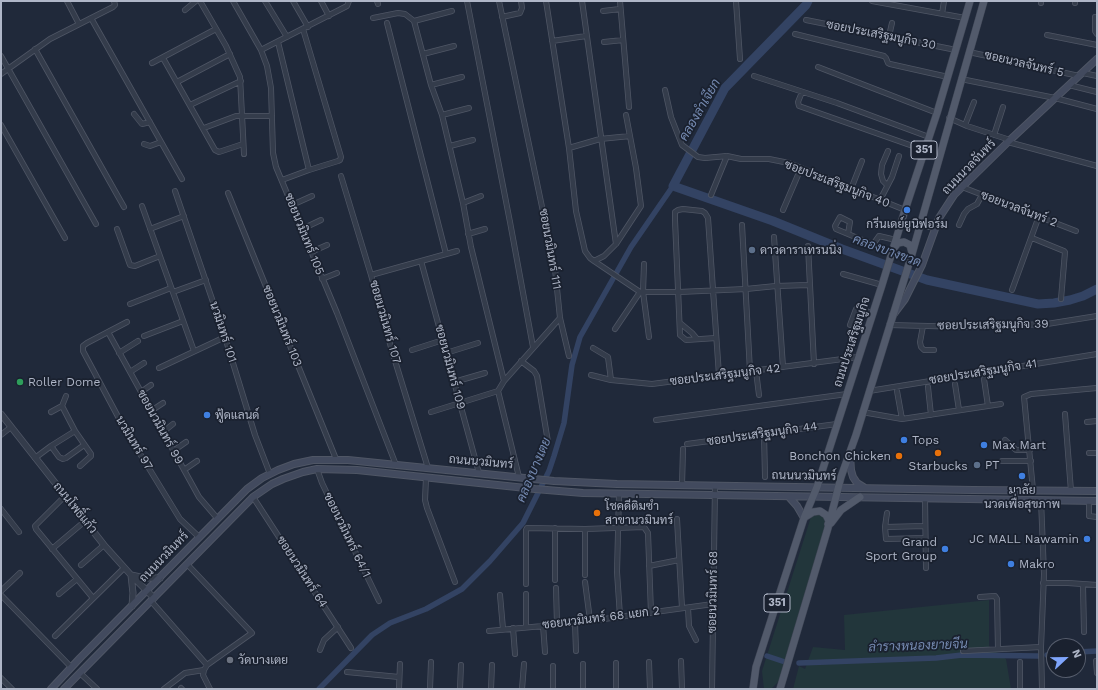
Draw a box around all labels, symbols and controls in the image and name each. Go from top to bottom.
street label: ซอยประเสริฐมนูกิจ 30 [825,17,937,53]
street label: ซอยนวลจันทร์ 5 [983,48,1065,80]
water label: คลองลำเจียก [676,76,724,144]
street label: ถนนนวลจันทร์ [939,136,999,198]
road number: 351 [911,141,937,159]
street label: ซอยประเสริฐมนูกิจ 40 [782,157,892,211]
street label: ซอยนวลจันทร์ 2 [979,188,1059,230]
street label: ซอยนวมินทร์ 105 [281,191,327,277]
marker: กรีนเดย์ยูนิฟอร์ม [902,205,912,215]
street label: ซอยนวมินทร์ 111 [536,207,564,291]
place label: กรีนเดย์ยูนิฟอร์ม [866,217,948,231]
water label: คลองบางขวด [851,231,923,271]
place label: ดาวดาราเทรนนิ่ง [760,243,842,257]
marker: ดาวดาราเทรนนิ่ง [747,245,757,255]
street label: ซอยนวมินทร์ 107 [366,278,404,366]
street label: ซอยนวมินทร์ 103 [259,283,305,369]
street label: ถนนประเสริฐมนูกิจ [831,295,873,389]
street label: นวมินทร์ 101 [206,300,240,364]
street label: ซอยประเสริฐมนูกิจ 39 [937,317,1049,333]
street label: ซอยนวมินทร์ 109 [432,323,468,411]
street label: ซอยประเสริฐมนูกิจ 41 [928,356,1038,388]
street label: ซอยประเสริฐมนูกิจ 42 [669,361,781,389]
place label: Roller Dome [28,375,100,389]
marker: Roller Dome [15,377,25,387]
street label: ซอยนวมินทร์ 99 [134,387,186,467]
place label: ฟู้ดแลนด์ [215,408,259,422]
marker: ฟู้ดแลนด์ [202,410,212,420]
street label: นวมินทร์ 97 [112,413,156,473]
street label: ซอยประเสริฐมนูกิจ 44 [706,419,818,449]
place label: Tops [912,433,939,447]
water label: คลองบางเตย [513,435,555,505]
marker: Tops [899,435,909,445]
place label: Max Mart [992,438,1046,452]
marker: Max Mart [979,440,989,450]
marker: Starbucks [933,448,943,458]
place label: Bonchon Chicken [789,449,891,463]
marker: Bonchon Chicken [894,451,904,461]
street label: ถนนนวมินทร์ [448,452,514,472]
place label: PT [985,458,1000,472]
place label: Starbucks [908,459,968,473]
marker: PT [972,460,982,470]
street label: ถนนนวมินทร์ [772,468,836,484]
marker: มาลัย นวดเพื่อสุขภาพ [1017,471,1027,481]
street label: ถนนโพธิ์แก้ว [50,479,100,537]
place label: มาลัย นวดเพื่อสุขภาพ [984,483,1060,511]
street label: ซอยนวมินทร์ 64/1 [320,490,374,580]
place label: โชคดีติ่มซำ สาขานวมินทร์ [605,499,673,527]
marker: โชคดีติ่มซำ สาขานวมินทร์ [592,508,602,518]
street label: ถนนนวมินทร์ [136,529,192,585]
place label: JC MALL Nawamin [969,532,1079,546]
street label: ซอยนวมินทร์ 64 [273,533,331,611]
marker: JC MALL Nawamin [1082,534,1092,544]
place label: Grand Sport Group [865,535,937,563]
marker: Grand Sport Group [940,544,950,554]
street label: ซอยนวมินทร์ 68 [705,551,721,633]
place label: Makro [1019,557,1055,571]
marker: Makro [1006,559,1016,569]
road number: 351 [764,594,790,612]
street label: ซอยนวมินทร์ 68 แยก 2 [541,604,661,632]
water label: ลำรางหนองยายจีน [868,636,968,656]
north arrow [1046,638,1086,678]
text: N [1069,647,1084,660]
place label: วัดบางเตย [238,653,288,667]
marker: วัดบางเตย [225,655,235,665]

